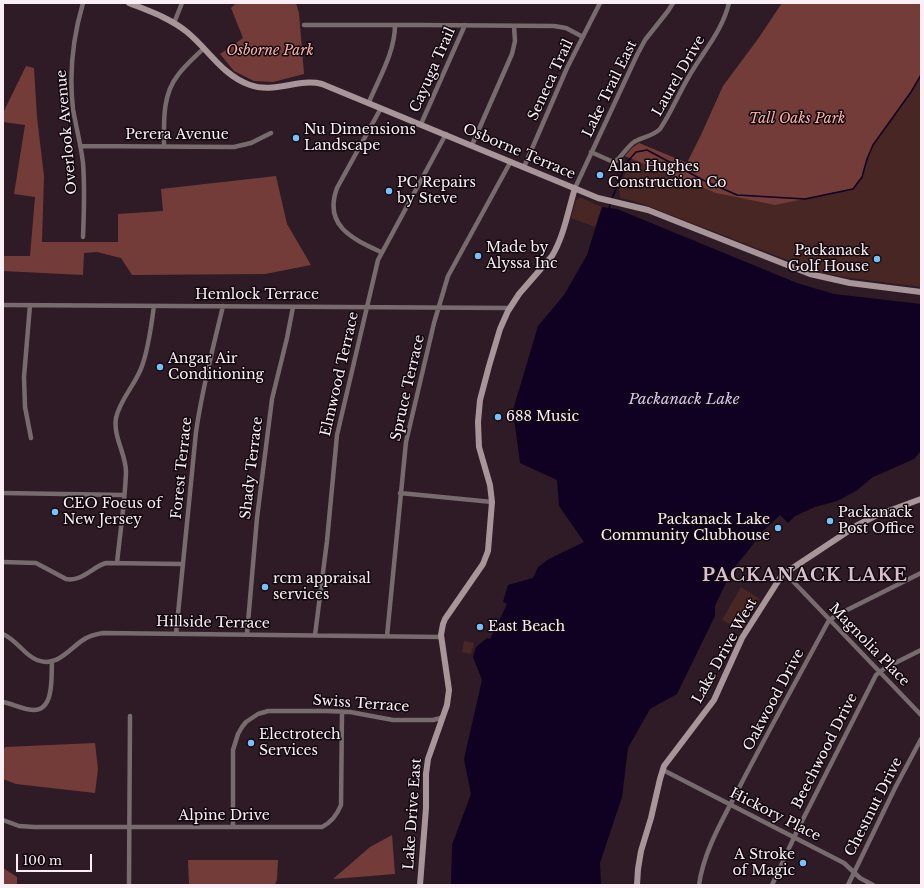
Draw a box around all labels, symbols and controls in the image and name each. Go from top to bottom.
street label: Cayuga Trail [407,25,459,115]
street label: Laurel Drive [649,33,709,119]
street label: Seneca Trail [525,37,577,123]
street label: Lake Trail East [579,38,641,140]
park label: Osborne Park [226,43,314,59]
street label: Overlook Avenue [53,69,81,195]
park label: Tall Oaks Park [749,111,845,127]
street label: Osborne Terrace [460,121,578,183]
place label: Nu Dimensions Landscape [304,122,416,154]
street label: Perera Avenue [125,127,229,143]
marker: Nu Dimensions Landscape [291,133,301,143]
place label: Alan Hughes Construction Co [608,159,727,192]
marker: Alan Hughes Construction Co [595,170,605,180]
place label: PC Repairs by Steve [397,175,476,208]
marker: PC Repairs by Steve [384,186,394,196]
place label: Made by Alyssa Inc [486,240,557,272]
place label: Packanack Golf House [788,243,869,276]
marker: Made by Alyssa Inc [473,251,483,261]
marker: Packanack Golf House [872,254,882,264]
street label: Hemlock Terrace [195,287,319,303]
street label: Elmwood Terrace [317,310,363,438]
street label: Spruce Terrace [388,333,428,443]
place label: Angar Air Conditioning [168,351,264,384]
marker: Angar Air Conditioning [155,362,165,372]
water label: Packanack Lake [628,391,740,409]
place label: 688 Music [506,409,579,425]
marker: 688 Music [493,412,503,422]
street label: Forest Terrace [168,416,196,520]
street label: Shady Terrace [237,416,267,520]
place label: CEO Focus of New Jersey [63,496,162,528]
place label: Packanack Post Office [838,505,914,538]
marker: CEO Focus of New Jersey [50,507,60,517]
place label: Packanack Lake Community Clubhouse [601,512,770,544]
marker: Packanack Post Office [825,516,835,526]
marker: Packanack Lake Community Clubhouse [773,523,783,533]
district label: PACKANACK LAKE [702,565,908,587]
place label: rcm appraisal services [273,571,371,604]
marker: rcm appraisal services [260,582,270,592]
street label: Lake Drive West [689,596,761,706]
street label: Magnolia Place [825,600,913,690]
street label: Hillside Terrace [156,614,270,632]
place label: East Beach [488,619,565,635]
marker: East Beach [475,622,485,632]
street label: Oakwood Drive [740,646,808,754]
street label: Beechwood Drive [789,691,861,811]
street label: Swiss Terrace [312,692,410,716]
place label: Electrotech Services [259,727,341,760]
marker: Electrotech Services [246,738,256,748]
street label: Chestnut Drive [842,755,906,859]
street label: Lake Drive East [401,758,425,870]
street label: Hickory Place [727,785,823,845]
street label: Alpine Drive [178,808,270,824]
scale bar [18,846,94,872]
place label: A Stroke of Magic [732,847,795,880]
text: 100 m [23,853,62,868]
marker: A Stroke of Magic [798,858,808,868]

